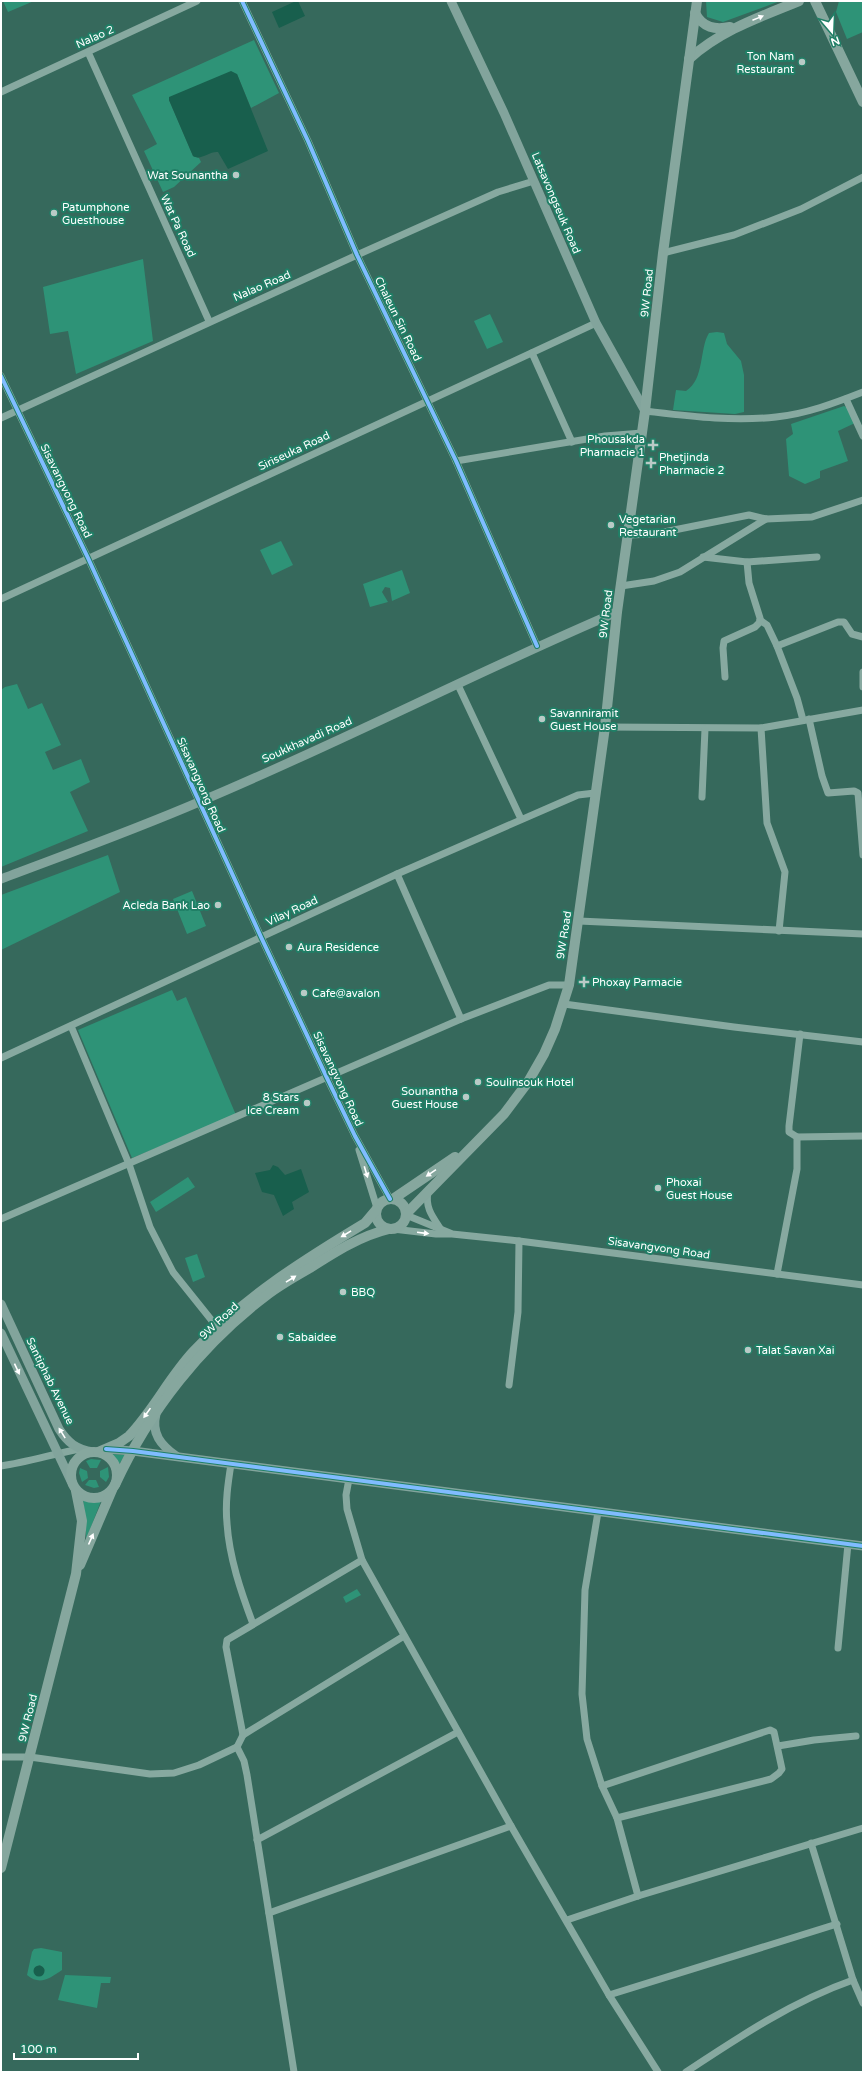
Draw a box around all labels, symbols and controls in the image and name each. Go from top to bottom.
north arrow [812,12,852,52]
one-way arrow [752,14,764,20]
street label: Nalao 2 [74,23,116,51]
text: N [829,33,841,49]
place label: Ton Nam Restaurant [737,50,794,76]
marker: Ton Nam Restaurant [797,57,807,67]
street label: Latsavongseuk Road [529,150,583,256]
place label: Wat Sounantha [148,169,228,182]
marker: Wat Sounantha [231,170,241,180]
street label: Wat Pa Road [158,193,198,259]
place label: Patumphone Guesthouse [62,201,129,227]
marker: Patumphone Guesthouse [49,208,59,218]
street label: Nalao Road [231,268,293,304]
street label: 9W Road [638,268,656,318]
street label: Chaleun Sin Road [372,275,424,363]
street label: Siriseuka Road [256,429,332,473]
place label: Phousakda Pharmacie 1 [580,433,645,459]
marker: Phousakda Pharmacie 1 [648,440,658,450]
street label: Sisavangvong Road [38,442,94,540]
place label: Phetjinda Pharmacie 2 [659,451,724,477]
marker: Phetjinda Pharmacie 2 [646,458,656,468]
place label: Vegetarian Restaurant [619,513,677,539]
marker: Vegetarian Restaurant [606,520,616,530]
street label: 9W Road [597,589,615,639]
place label: Savanniramit Guest House [550,707,618,733]
street label: Soukkhavadi Road [260,714,354,766]
marker: Savanniramit Guest House [537,714,547,724]
street label: Sisavangvong Road [174,735,228,835]
street label: Vilay Road [264,893,320,929]
place label: Acleda Bank Lao [123,899,210,912]
marker: Acleda Bank Lao [213,900,223,910]
street label: 9W Road [554,910,574,960]
place label: Aura Residence [297,941,379,954]
marker: Aura Residence [284,942,294,952]
place label: Phoxay Parmacie [592,976,682,989]
marker: Phoxay Parmacie [579,977,589,987]
place label: Cafe@avalon [312,987,380,1000]
marker: Cafe@avalon [299,988,309,998]
street label: Sisavangvong Road [310,1030,366,1128]
place label: Soulinsouk Hotel [486,1076,574,1089]
marker: Soulinsouk Hotel [473,1077,483,1087]
place label: Sounantha Guest House [391,1085,458,1111]
place label: 8 Stars Ice Cream [247,1091,299,1117]
marker: Sounantha Guest House [461,1092,471,1102]
marker: 8 Stars Ice Cream [302,1098,312,1108]
one-way arrow [363,1167,369,1179]
one-way arrow [426,1169,436,1177]
place label: Phoxai Guest House [666,1176,733,1202]
marker: Phoxai Guest House [653,1183,663,1193]
one-way arrow [417,1229,429,1236]
one-way arrow [340,1231,352,1238]
street label: Sisavangvong Road [607,1234,711,1262]
one-way arrow [285,1276,297,1283]
place label: BBQ [351,1286,375,1299]
marker: BBQ [338,1287,348,1297]
street label: 9W Road [197,1300,241,1342]
place label: Sabaidee [288,1331,336,1344]
marker: Sabaidee [275,1332,285,1342]
street label: Santiphab Avenue [23,1335,77,1427]
place label: Talat Savan Xai [756,1344,834,1357]
marker: Talat Savan Xai [743,1345,753,1355]
one-way arrow [14,1363,20,1374]
one-way arrow [143,1408,151,1418]
one-way arrow [58,1427,65,1439]
one-way arrow [88,1533,94,1544]
street label: 9W Road [16,1693,40,1743]
scale bar [14,2035,138,2061]
text: 100 m [20,2042,57,2056]

